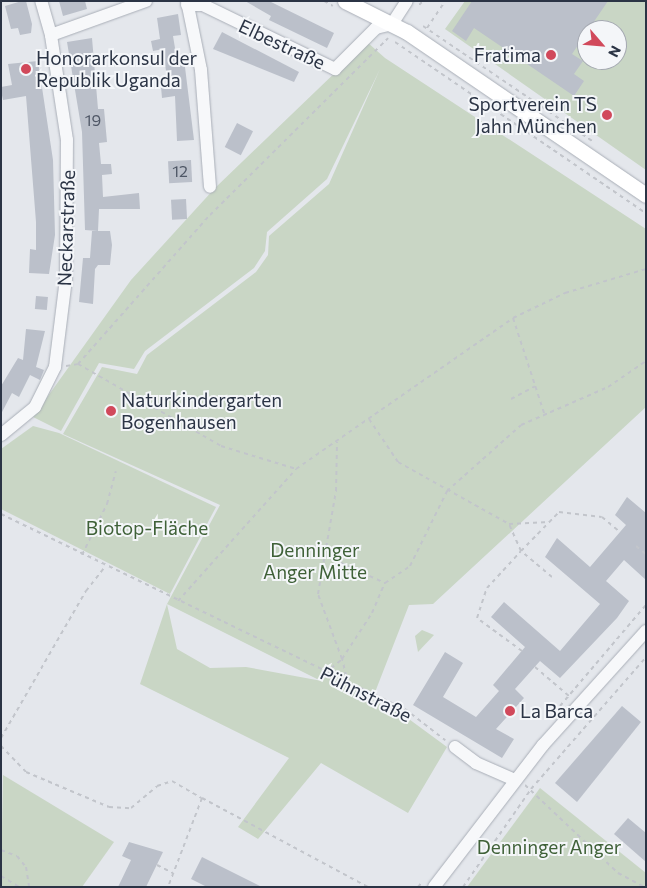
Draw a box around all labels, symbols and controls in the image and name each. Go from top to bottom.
street label: Elbestraße [235,14,329,74]
north arrow [577,20,627,70]
text: N [605,43,625,60]
place label: Fratima [474,44,541,66]
place label: Honorarkonsul der Republik Uganda [36,47,197,91]
marker: Fratima [545,49,557,61]
marker: Honorarkonsul der Republik Uganda [20,63,32,75]
place label: Sportverein TS Jahn München [468,93,597,137]
marker: Sportverein TS Jahn München [601,109,613,121]
house number: 19 [85,110,101,130]
house number: 12 [172,161,188,181]
street label: Neckarstraße [53,169,79,287]
place label: Naturkindergarten Bogenhausen [121,389,282,433]
marker: Naturkindergarten Bogenhausen [105,405,117,417]
park label: Biotop-Fläche [86,517,208,539]
park label: Denninger Anger Mitte [263,539,367,583]
street label: Pühnstraße [316,661,416,727]
place label: La Barca [520,700,593,722]
marker: La Barca [504,705,516,717]
park label: Denninger Anger [477,836,621,858]

